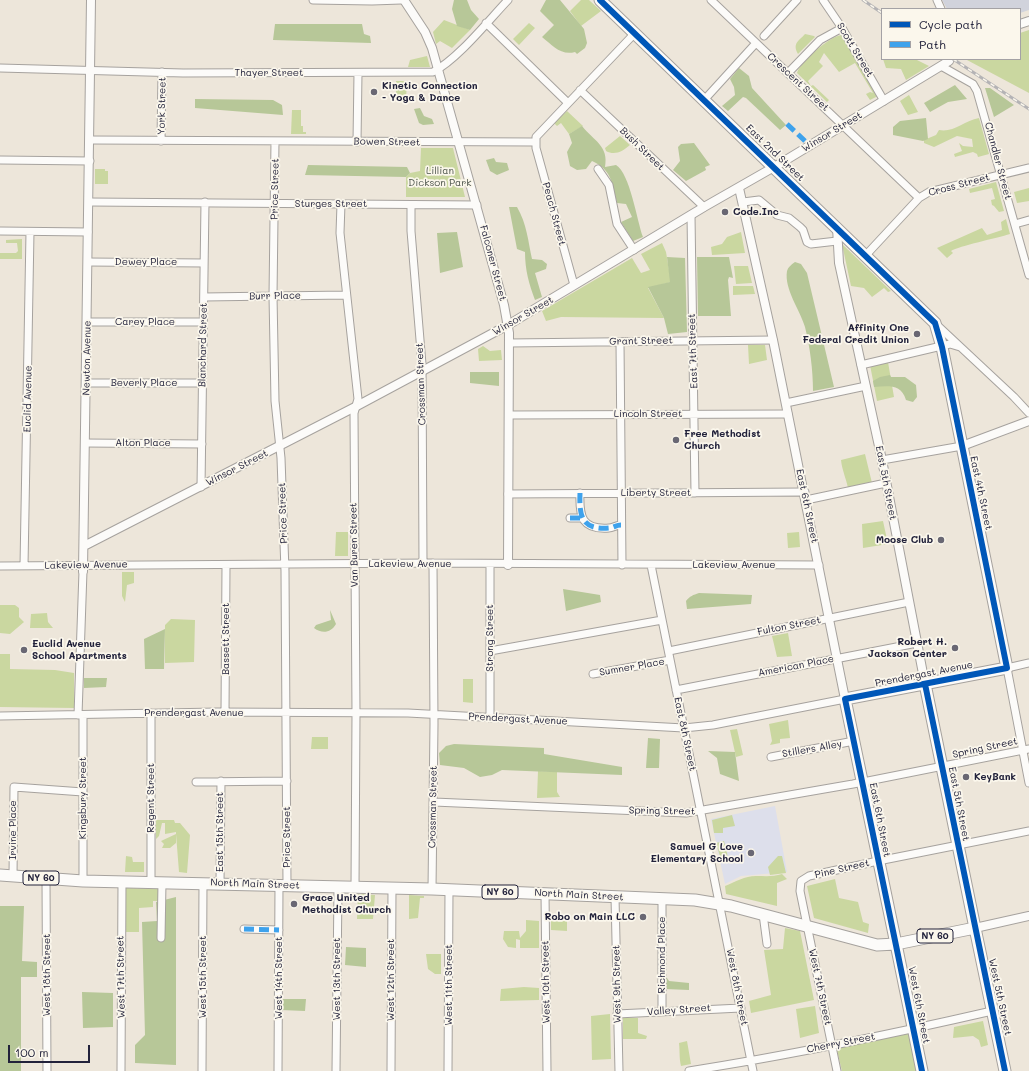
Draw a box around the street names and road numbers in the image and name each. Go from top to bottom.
street label: Scott Street [834,21,876,79]
street label: Crescent Street [765,50,831,114]
street label: Thayer Street [235,67,303,79]
street label: York Street [155,77,169,135]
street label: Winsor Street [800,109,864,155]
street label: Chandler Street [982,121,1014,201]
street label: East 2nd Street [743,122,807,184]
street label: Bush Street [617,125,667,173]
street label: Bowen Street [354,135,420,149]
street label: Price Street [268,158,282,220]
street label: Cross Street [927,171,991,199]
street label: Peach Street [540,181,568,247]
street label: Sturges Street [295,198,367,210]
street label: Falconer Street [477,224,509,302]
street label: Dewey Place [115,256,177,268]
street label: Burr Place [249,290,301,302]
street label: Winsor Street [490,294,556,338]
street label: Blanchard Street [196,303,210,387]
street label: East 7th Street [686,313,700,389]
street label: Carey Place [115,316,175,328]
street label: Newton Avenue [80,320,94,396]
street label: Grant Street [609,334,673,348]
street label: Crossman Street [414,343,428,425]
street label: Euclid Avenue [21,366,35,432]
street label: Beverly Place [111,377,177,389]
street label: Lincoln Street [614,408,682,420]
street label: Alton Place [115,437,171,449]
street label: East 5th Street [873,445,899,521]
street label: Winsor Street [204,447,270,489]
street label: East 4th Street [967,455,995,531]
street label: East 6th Street [793,468,821,544]
street label: Price Street [276,482,290,544]
street label: Liberty Street [621,487,691,499]
street label: Van Buren Street [347,502,361,588]
street label: Lakeview Avenue [44,558,128,572]
street label: Lakeview Avenue [368,558,452,570]
street label: Lakeview Avenue [692,559,776,571]
street label: Bassett Street [220,603,232,675]
street label: Strong Street [484,604,496,672]
street label: Fulton Street [756,614,822,638]
street label: American Place [757,653,835,679]
street label: Sumner Place [598,655,666,679]
street label: Prendergast Avenue [874,659,974,689]
street label: East 8th Street [671,696,699,772]
street label: Prendergast Avenue [144,707,244,719]
street label: Prendergast Avenue [468,710,568,728]
street label: Spring Street [951,735,1019,761]
street label: Stillers Alley [781,738,843,760]
street label: Kingsbury Street [77,757,89,839]
street label: Regent Street [145,763,157,833]
street label: Crossman Street [426,766,440,848]
street label: East 5th Street [946,766,972,842]
street label: East 6th Street [867,782,893,858]
street label: East 15th Street [214,792,226,872]
street label: Irvine Place [7,800,19,860]
street label: Spring Street [629,804,695,818]
street label: Price Street [281,806,293,868]
street label: Pine Street [813,857,871,881]
road number: NY 60 [23,871,59,885]
street label: North Main Street [210,876,300,892]
road number: NY 60 [482,885,518,899]
street label: North Main Street [534,887,624,903]
street label: Richmond Place [656,917,668,993]
road number: NY 60 [917,929,953,943]
street label: West 18th Street [41,933,53,1017]
street label: West 17th Street [114,936,128,1018]
street label: West 15th Street [197,936,209,1018]
street label: West 14th Street [273,937,285,1019]
street label: West 13th Street [331,938,343,1020]
street label: West 12th Street [385,939,397,1021]
street label: West 10th Street [539,940,553,1024]
street label: West 11th Street [443,944,455,1026]
street label: West 9th Street [610,945,624,1023]
street label: West 8th Street [724,947,750,1027]
street label: West 7th Street [806,948,834,1026]
street label: West 5th Street [986,957,1014,1037]
street label: West 6th Street [906,965,932,1045]
street label: Valley Street [647,1002,711,1018]
street label: Cherry Street [806,1031,876,1055]

